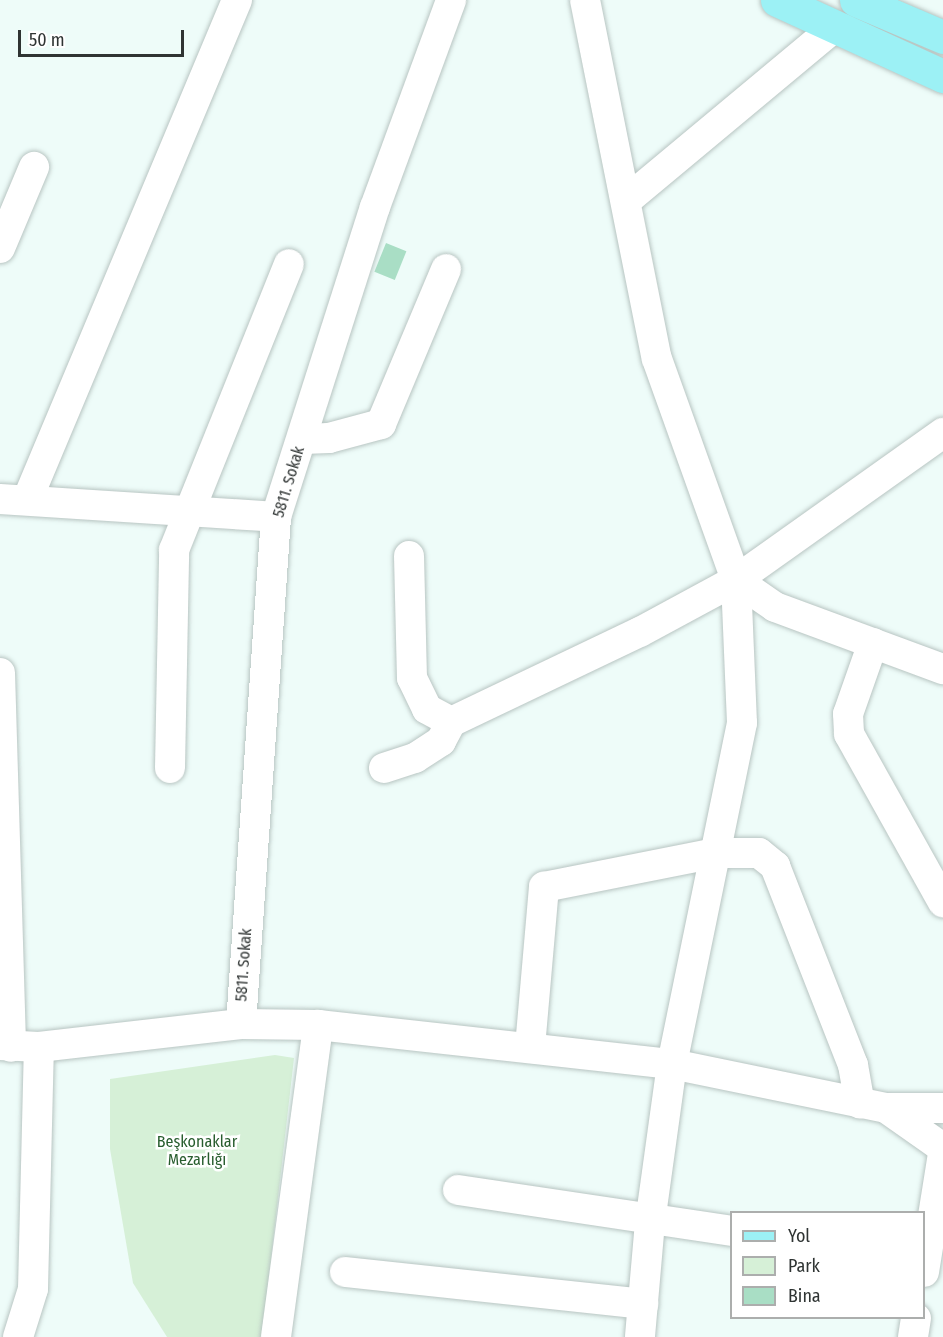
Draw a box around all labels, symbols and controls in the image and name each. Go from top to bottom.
scale bar [21,18,188,56]
text: 50 m [29,29,65,51]
street label: 5811. Sokak [269,444,309,520]
street label: 5811. Sokak [232,928,256,1002]
park label: Beşkonaklar Mezarlığı [157,1132,237,1170]
legend [730,1211,925,1319]
text: Yol [788,1225,810,1247]
text: Park [788,1255,820,1277]
text: Bina [788,1285,821,1307]

